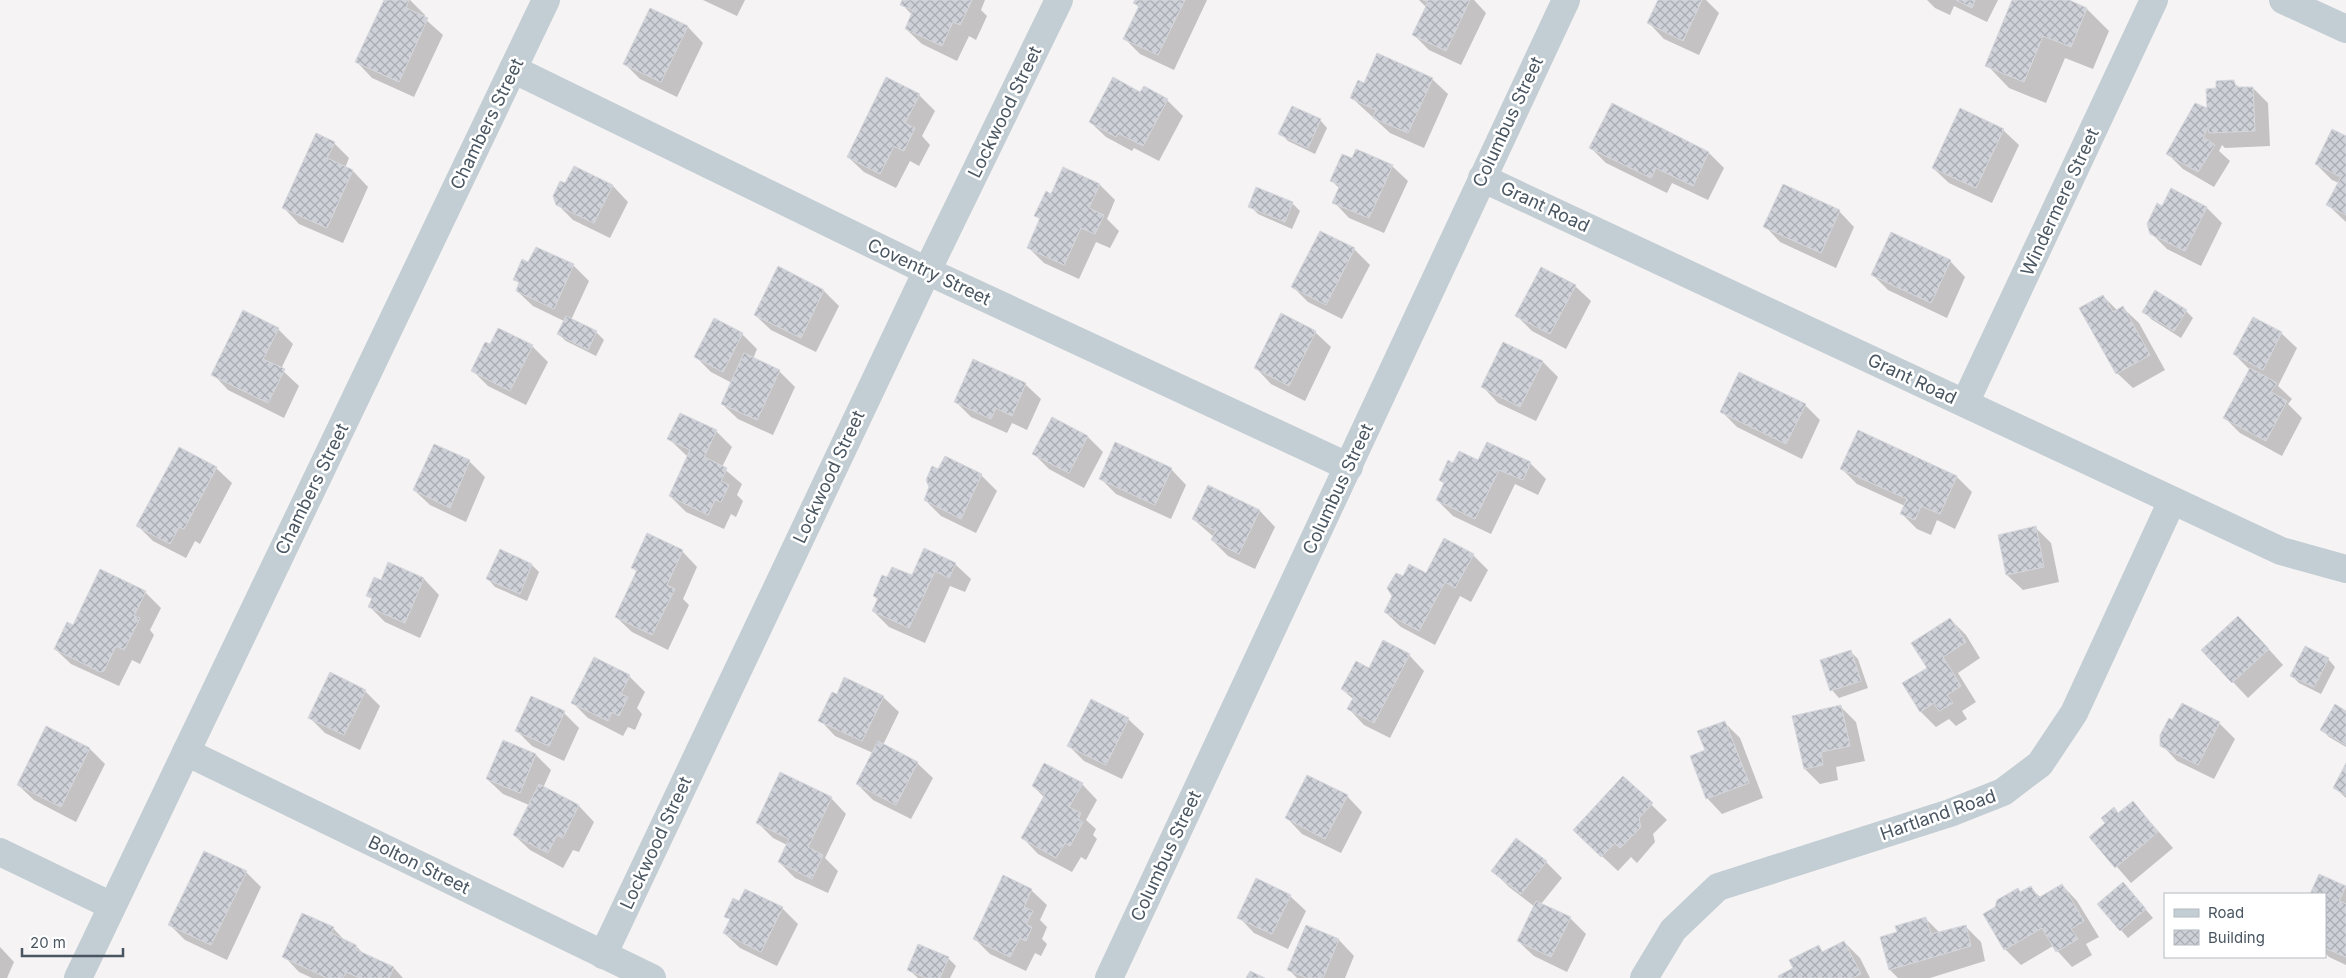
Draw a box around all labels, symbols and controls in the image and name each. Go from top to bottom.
street label: Lockwood Street [964,42,1046,181]
street label: Columbus Street [1468,53,1547,190]
street label: Chambers Street [446,55,527,193]
street label: Windermere Street [2016,125,2103,279]
street label: Grant Road [1498,177,1593,236]
street label: Coventry Street [864,234,994,309]
street label: Grant Road [1865,349,1960,408]
street label: Lockwood Street [789,407,869,546]
street label: Chambers Street [271,420,352,558]
street label: Columbus Street [1298,420,1377,557]
street label: Lockwood Street [616,773,696,912]
street label: Hartland Road [1877,785,1998,844]
street label: Columbus Street [1126,787,1205,924]
street label: Bolton Street [365,831,473,898]
legend [2164,893,2326,958]
text: Road [2208,903,2244,922]
scale bar [22,926,124,958]
text: Building [2208,928,2265,947]
text: 20 m [30,933,66,952]

